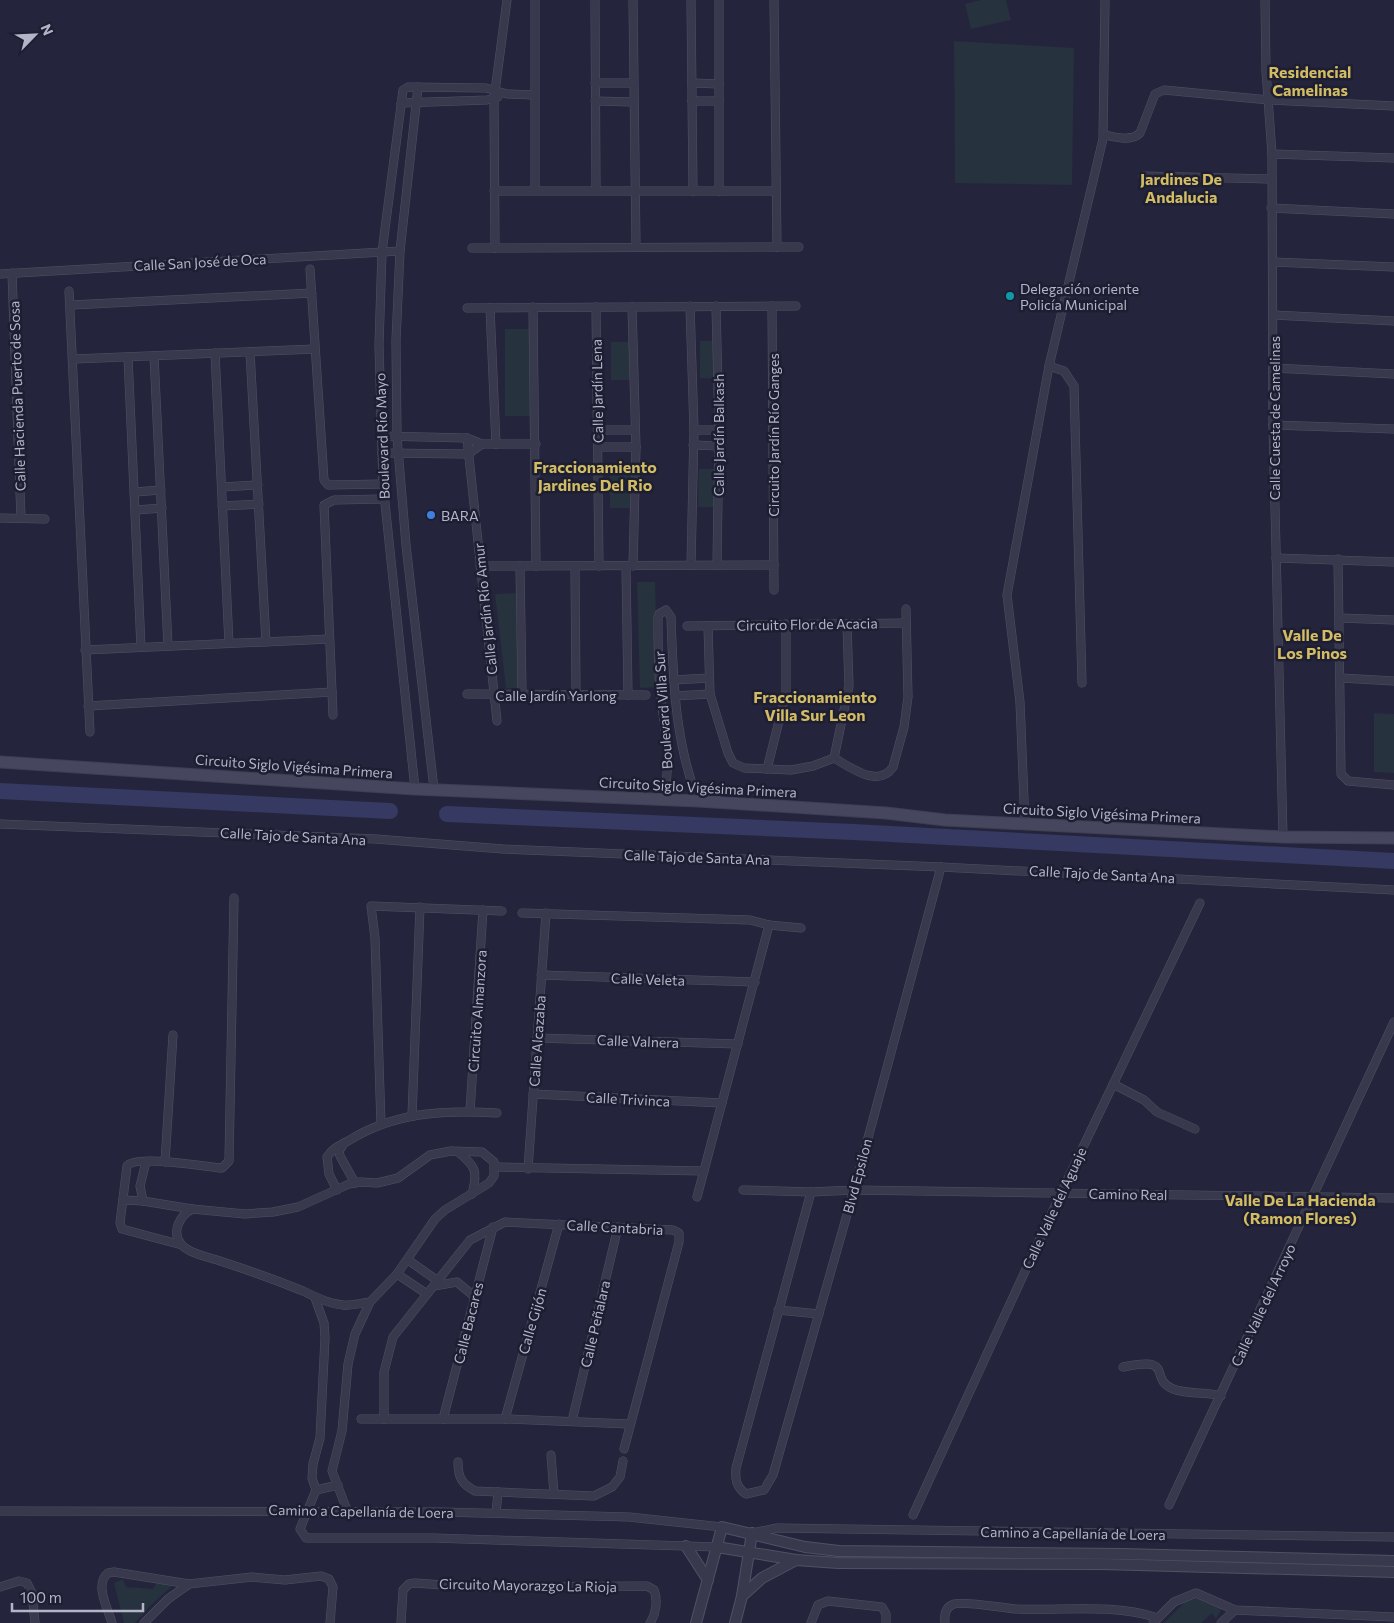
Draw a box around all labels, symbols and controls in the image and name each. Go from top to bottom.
north arrow [10,10,60,60]
text: N [37,21,57,38]
district label: Residencial Camelinas [1269,62,1351,99]
district label: Jardines De Andalucia [1140,169,1222,206]
street label: Calle San José de Oca [133,250,267,274]
place label: Delegación oriente Policía Municipal [1020,280,1139,313]
marker: Delegación oriente Policía Municipal [1004,290,1016,302]
street label: Calle Hacienda Puerto de Sosa [5,301,29,491]
street label: Calle Cuesta de Camelinas [1266,336,1283,500]
street label: Calle Jardín Lena [588,339,606,443]
street label: Circuito Jardín Río Ganges [765,353,782,517]
street label: Boulevard Río Mayo [371,373,393,499]
street label: Calle Jardín Balkash [710,374,727,496]
district label: Fraccionamiento Jardines Del Rio [533,457,657,494]
place label: BARA [441,507,479,524]
marker: BARA [425,509,437,521]
street label: Calle Jardín Río Amur [470,542,500,676]
street label: Circuito Flor de Acacia [736,614,878,634]
district label: Valle De Los Pinos [1277,625,1347,662]
street label: Boulevard Villa Sur [650,650,676,770]
street label: Calle Jardín Yarlong [495,687,617,704]
district label: Fraccionamiento Villa Sur Leon [753,687,877,724]
street label: Circuito Siglo Vigésima Primera [195,751,393,781]
street label: Circuito Siglo Vigésima Primera [599,773,797,801]
street label: Circuito Siglo Vigésima Primera [1003,799,1201,827]
street label: Calle Tajo de Santa Ana [220,824,366,848]
street label: Calle Tajo de Santa Ana [624,846,770,868]
street label: Calle Tajo de Santa Ana [1029,862,1175,886]
street label: Circuito Almanzora [464,949,490,1073]
street label: Calle Veleta [611,969,685,989]
street label: Calle Alcazaba [525,995,549,1087]
street label: Calle Valnera [597,1031,679,1051]
street label: Calle Trivinca [586,1088,670,1110]
street label: Blvd Epsilon [839,1137,875,1215]
street label: Calle Valle del Aguaje [1018,1144,1090,1272]
street label: Camino Real [1088,1185,1168,1203]
district label: Valle De La Hacienda (Ramon Flores) [1224,1190,1376,1227]
street label: Calle Cantabria [566,1216,664,1238]
street label: Calle Valle del Arroyo [1227,1241,1299,1369]
street label: Calle Peñalara [577,1279,613,1369]
street label: Calle Bacares [450,1280,486,1366]
street label: Calle Gijón [514,1286,550,1356]
street label: Camino a Capellanía de Loera [268,1501,454,1521]
street label: Camino a Capellanía de Loera [980,1523,1166,1543]
street label: Circuito Mayorazgo La Rioja [439,1575,617,1595]
scale bar [12,1580,144,1612]
text: 100 m [20,1588,62,1606]

